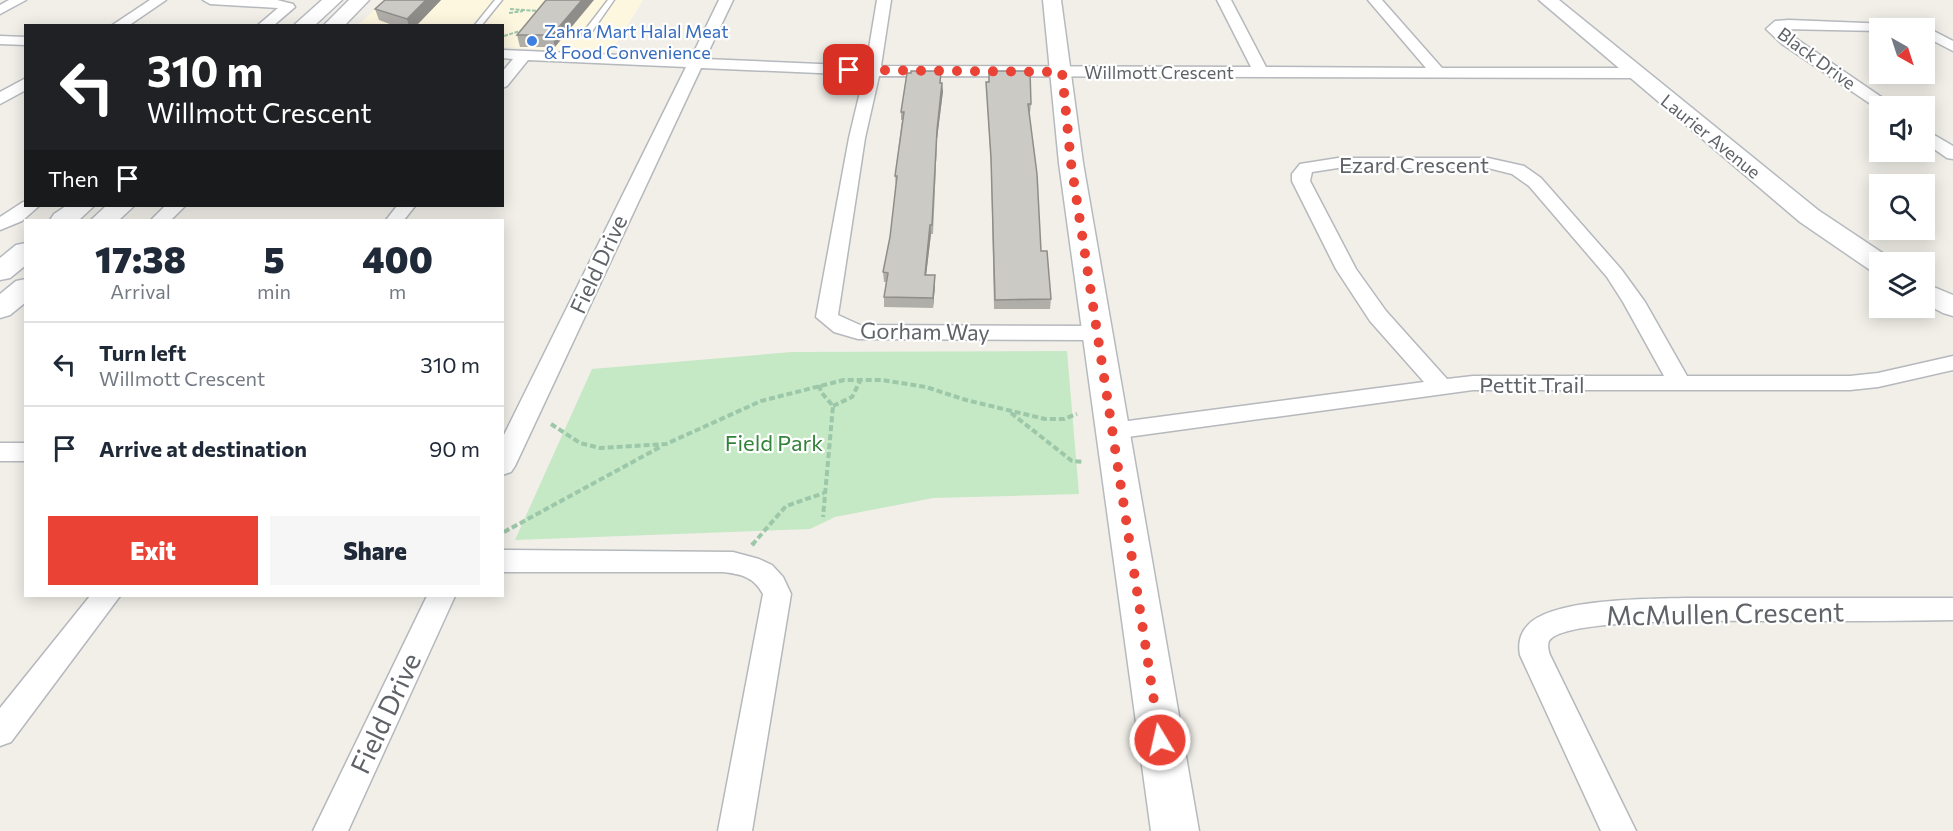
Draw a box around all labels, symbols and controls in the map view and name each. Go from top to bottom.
north arrow [1869,18,1935,84]
map controls [1869,18,1935,318]
place label: Zahra Mart Halal Meat & Food Convenience [544,20,729,63]
street label: Black Drive [1774,22,1860,94]
marker: Zahra Mart Halal Meat & Food Convenience [525,34,539,48]
text: 310 m [147,44,263,96]
pin [823,44,874,95]
icon: left [48,48,126,126]
icon: arrive [832,53,865,86]
street label: Willmott Crescent [1084,61,1234,83]
street label: Laurier Avenue [1657,89,1765,183]
text: Willmott Crescent [147,96,371,129]
button: sound [1869,96,1935,162]
street label: Ezard Crescent [1339,151,1489,178]
icon: arrive [111,162,144,195]
text: Then [48,165,99,192]
button: search [1869,174,1935,240]
street label: Field Drive [563,210,633,318]
text: 17:38 [95,236,186,280]
text: 5 [263,236,285,280]
text: 400 [362,236,433,280]
button: layers [1869,252,1935,318]
text: Arrival [110,279,171,303]
text: min [257,279,291,303]
text: m [389,279,406,303]
street label: Gorham Way [860,316,990,346]
text: Turn left [99,339,186,366]
icon: left [48,348,81,381]
text: 310 m [420,351,480,378]
text: Willmott Crescent [99,366,265,390]
street label: Pettit Trail [1479,371,1585,398]
park label: Field Park [725,429,823,456]
icon: arrive [48,432,81,465]
text: Arrive at destination [99,435,307,462]
text: 90 m [429,435,480,462]
button: Exit [48,516,258,585]
button: Share [270,516,480,585]
street label: McMullen Crescent [1606,594,1844,632]
street label: Field Drive [343,647,427,779]
position arrow [1128,708,1192,772]

